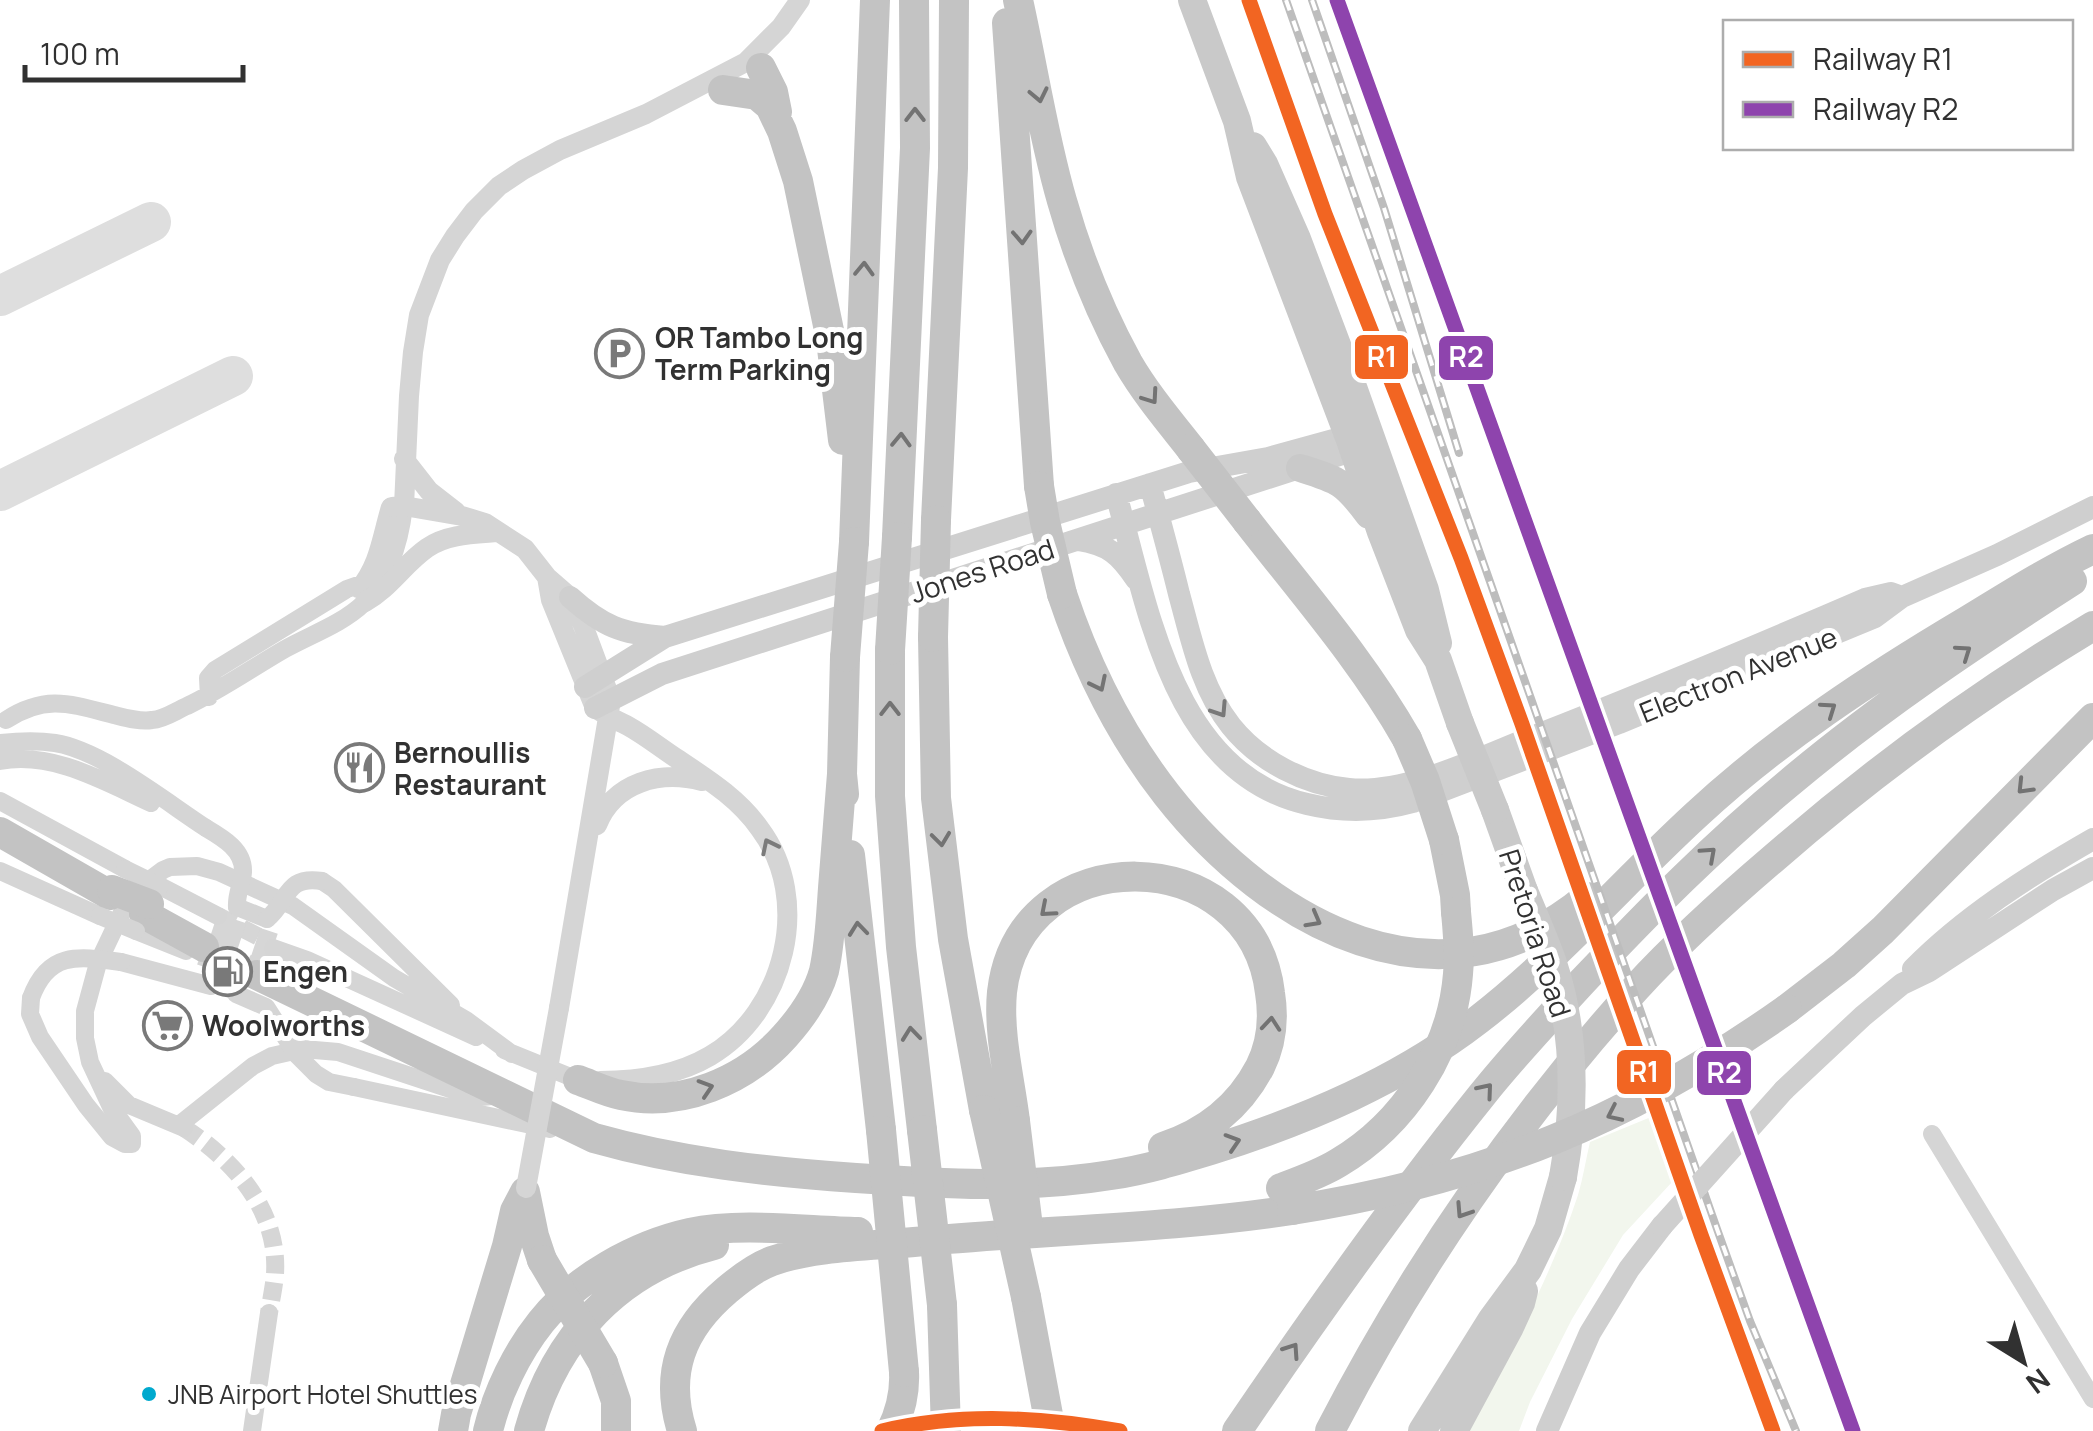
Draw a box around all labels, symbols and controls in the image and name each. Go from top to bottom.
scale bar [25,20,242,82]
legend [1723,20,2073,150]
text: 100 m [40,33,120,74]
text: Railway R1 [1813,38,1953,79]
one-way arrow [1027,86,1048,103]
text: Railway R2 [1813,88,1958,129]
one-way arrow [904,107,925,123]
one-way arrow [1011,229,1032,245]
one-way arrow [853,261,874,277]
place label: OR Tambo Long Term Parking [655,318,864,388]
parking icon: OR Tambo Long Term Parking [594,327,646,379]
line badge: R1 [1353,333,1410,381]
line badge: R2 [1437,334,1495,382]
text: R1 [1367,337,1397,375]
text: R2 [1448,337,1484,375]
one-way arrow [1139,386,1157,405]
one-way arrow [890,432,911,448]
street label: Jones Road [905,529,1059,611]
street label: Electron Avenue [1634,617,1842,731]
one-way arrow [1952,646,1971,664]
one-way arrow [1086,673,1106,691]
one-way arrow [1208,699,1227,717]
one-way arrow [879,701,901,716]
one-way arrow [1818,703,1837,721]
place label: Bernoullis Restaurant [394,733,547,803]
restaurant icon: Bernoullis Restaurant [333,742,385,794]
one-way arrow [2018,776,2036,794]
one-way arrow [930,832,951,848]
one-way arrow [761,838,781,856]
street label: Pretoria Road [1491,844,1581,1022]
one-way arrow [1697,847,1716,865]
one-way arrow [1040,898,1059,916]
one-way arrow [1303,907,1321,927]
one-way arrow [848,920,869,936]
fuel station icon: Engen [202,945,254,997]
place label: Engen [263,952,348,990]
supermarket icon: Woolworths [141,999,193,1051]
place label: Woolworths [202,1006,365,1044]
one-way arrow [1259,1016,1281,1032]
one-way arrow [901,1025,922,1041]
line badge: R1 [1615,1048,1673,1096]
line badge: R2 [1695,1049,1753,1097]
text: R1 [1629,1052,1659,1090]
text: R2 [1706,1053,1742,1091]
one-way arrow [697,1080,714,1100]
one-way arrow [1475,1083,1493,1101]
one-way arrow [1606,1101,1624,1121]
one-way arrow [1224,1134,1241,1154]
one-way arrow [1456,1201,1475,1219]
north arrow [1973,1311,2073,1411]
one-way arrow [1280,1343,1298,1362]
text: N [2019,1361,2058,1403]
place label: JNB Airport Hotel Shuttles [168,1376,477,1412]
marker: JNB Airport Hotel Shuttles [139,1384,159,1404]

